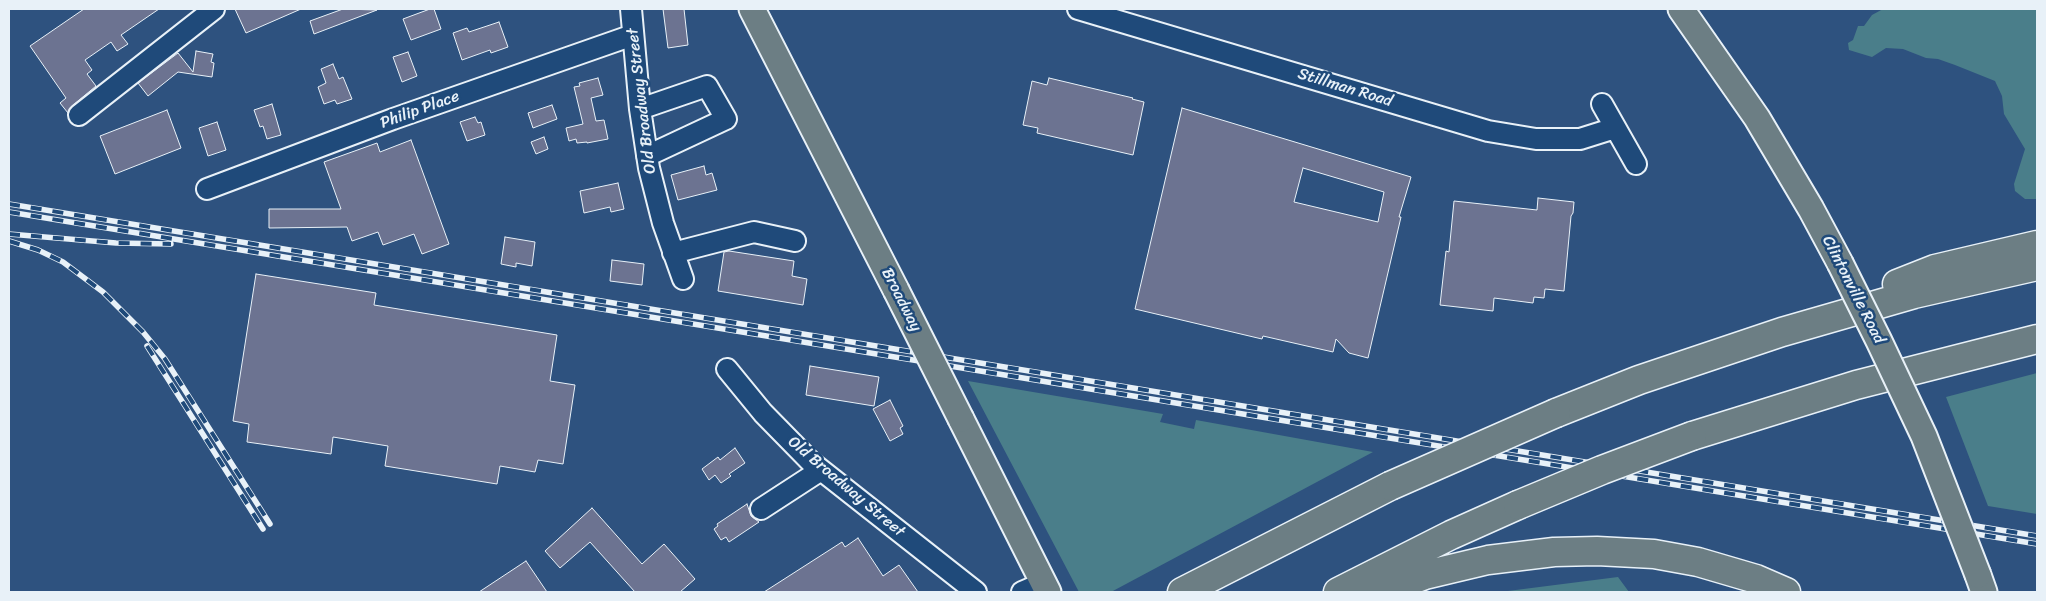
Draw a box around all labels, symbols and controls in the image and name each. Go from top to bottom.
street label: Old Broadway Street [624,27,660,175]
street label: Stillman Road [1295,64,1395,112]
street label: Philip Place [378,87,462,133]
street label: Clintonville Road [1818,233,1888,347]
street label: Broadway [877,265,925,335]
street label: Old Broadway Street [784,432,908,542]

